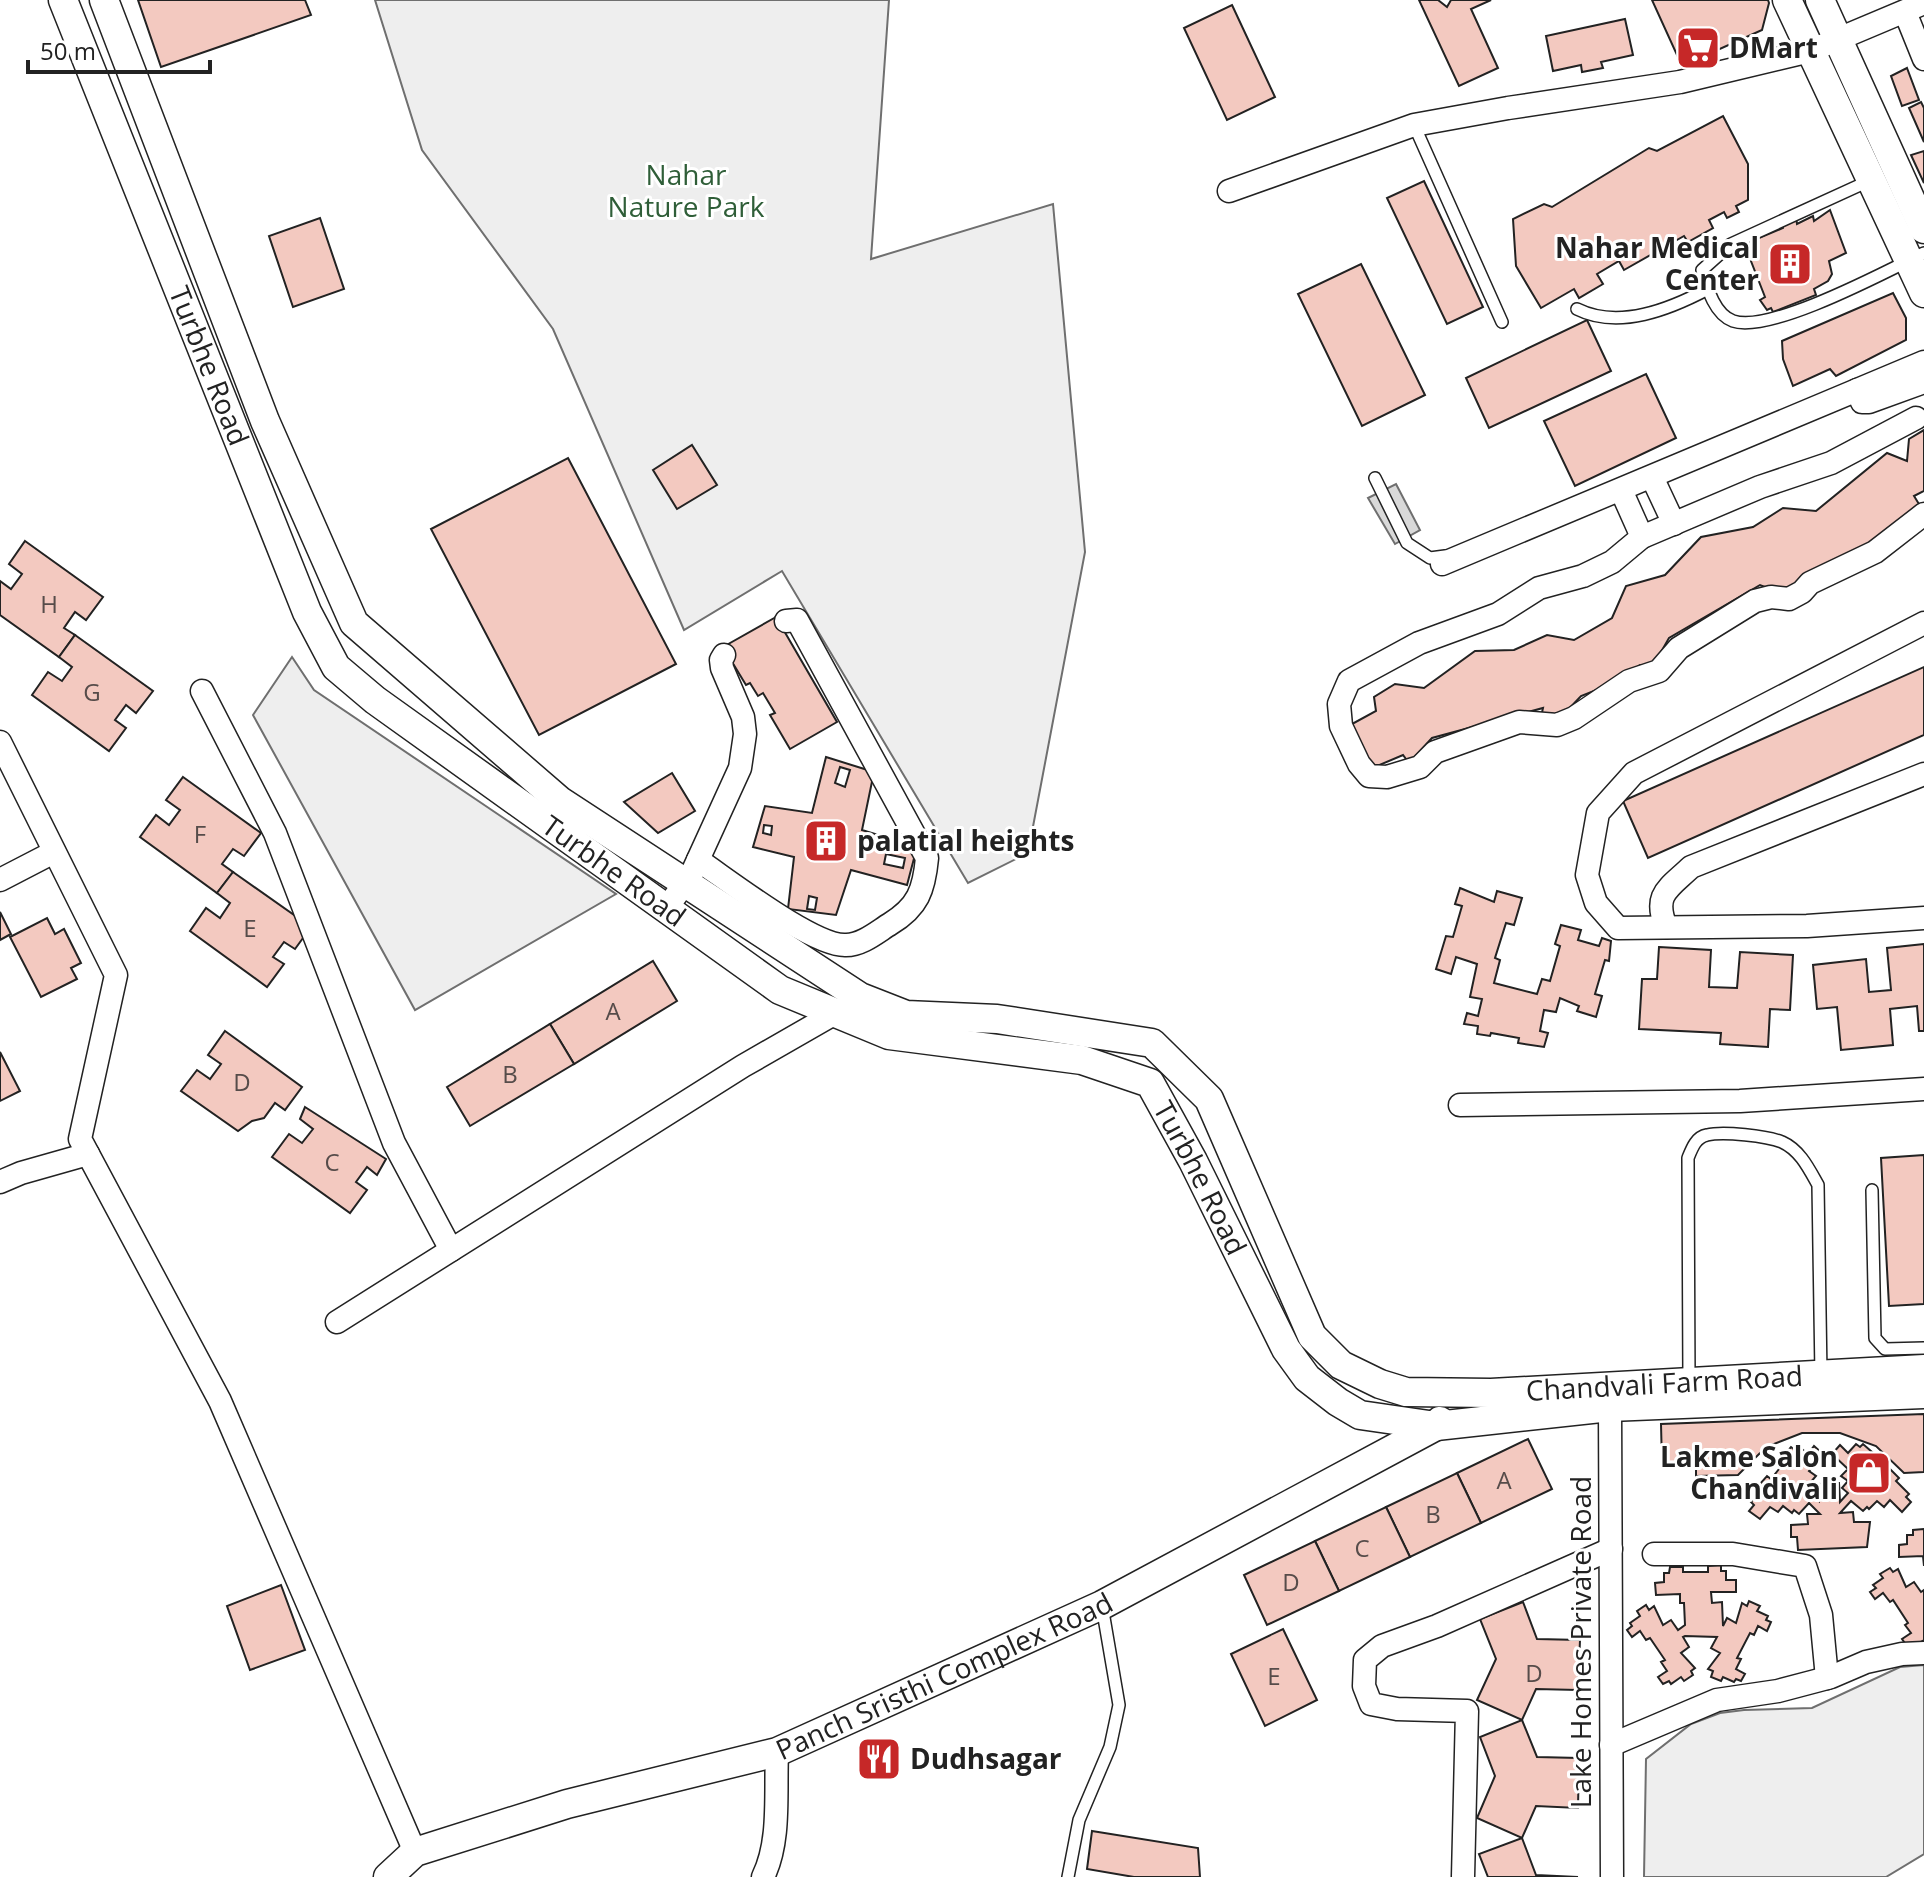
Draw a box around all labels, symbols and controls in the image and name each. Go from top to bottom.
scale bar [28,24,210,74]
supermarket icon: DMart [1674,24,1722,72]
place label: DMart [1729,28,1818,66]
text: 50 m [40,34,96,67]
park label: Nahar Nature Park [608,155,765,225]
place label: Nahar Medical Center [1555,228,1759,298]
building icon: Nahar Medical Center [1766,240,1814,288]
street label: Turbhe Road [161,280,259,451]
house number: H [40,587,58,620]
house number: G [83,675,101,708]
street label: Turbhe Road [535,806,694,935]
house number: F [194,817,206,850]
building icon: palatial heights [802,817,850,865]
place label: palatial heights [857,821,1074,859]
house number: E [243,911,257,944]
house number: A [605,994,621,1027]
house number: B [502,1057,518,1090]
house number: D [233,1065,251,1098]
street label: Turbhe Road [1146,1094,1256,1261]
house number: C [324,1145,340,1178]
street label: Chandvali Farm Road [1525,1356,1804,1409]
place label: Lakme Salon Chandivali [1660,1437,1838,1507]
shop icon: Lakme Salon Chandivali [1845,1449,1893,1497]
house number: A [1496,1463,1512,1496]
street label: Lake Homes Private Road [1561,1476,1599,1808]
house number: B [1425,1497,1441,1530]
house number: C [1354,1531,1370,1564]
house number: D [1282,1565,1300,1598]
street label: Panch Sristhi Complex Road [769,1583,1119,1768]
house number: D [1525,1656,1543,1689]
house number: E [1267,1659,1281,1692]
restaurant icon: Dudhsagar [855,1735,903,1783]
place label: Dudhsagar [910,1739,1062,1777]

